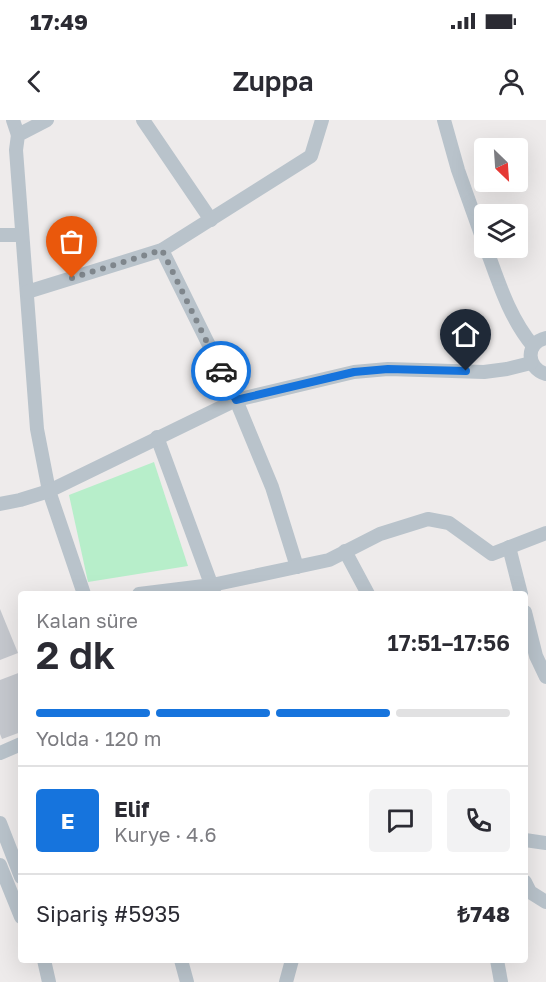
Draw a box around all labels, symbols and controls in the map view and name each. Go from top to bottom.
text: 17:49 [30,8,88,35]
icon: back [18,65,51,98]
text: Zuppa [232,65,314,97]
icon: person [495,65,528,98]
north arrow [474,138,528,192]
map controls [474,138,528,258]
button: layers [474,204,528,258]
pin [46,216,97,278]
icon: bag [55,225,88,258]
pin [440,309,491,371]
icon: home [449,318,482,351]
courier [191,341,251,401]
icon: car [205,355,238,388]
text: Kalan süre [36,608,138,632]
text: 17:51–17:56 [388,629,510,656]
text: 2 dk [36,631,116,678]
text: Yolda · 120 m [36,726,161,750]
button: chat [369,789,432,852]
button: phone [447,789,510,852]
text: Elif [114,795,149,822]
text: E [61,807,74,834]
text: Kurye · 4.6 [114,822,217,846]
text: Sipariş #5935 [36,900,180,927]
text: ₺748 [458,900,510,927]

